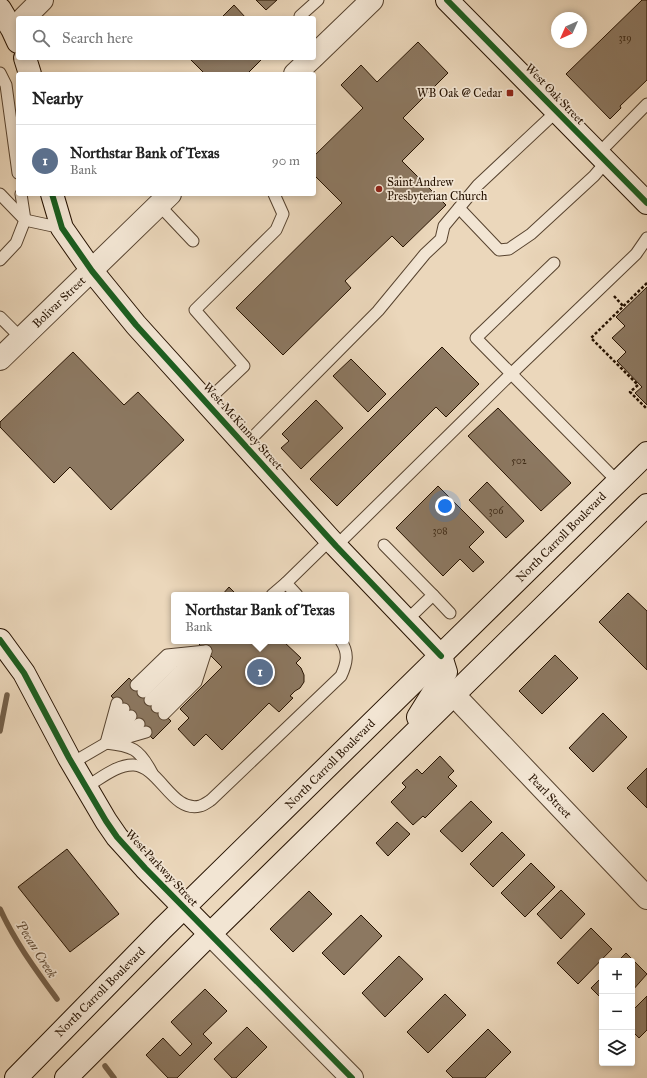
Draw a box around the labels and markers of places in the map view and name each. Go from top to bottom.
place label: WB Oak @ Cedar [417,86,502,100]
marker: WB Oak @ Cedar [505,88,515,98]
place label: Saint Andrew Presbyterian Church [387,175,488,203]
marker: Saint Andrew Presbyterian Church [374,184,384,194]
pin: 1 [247,657,273,687]

